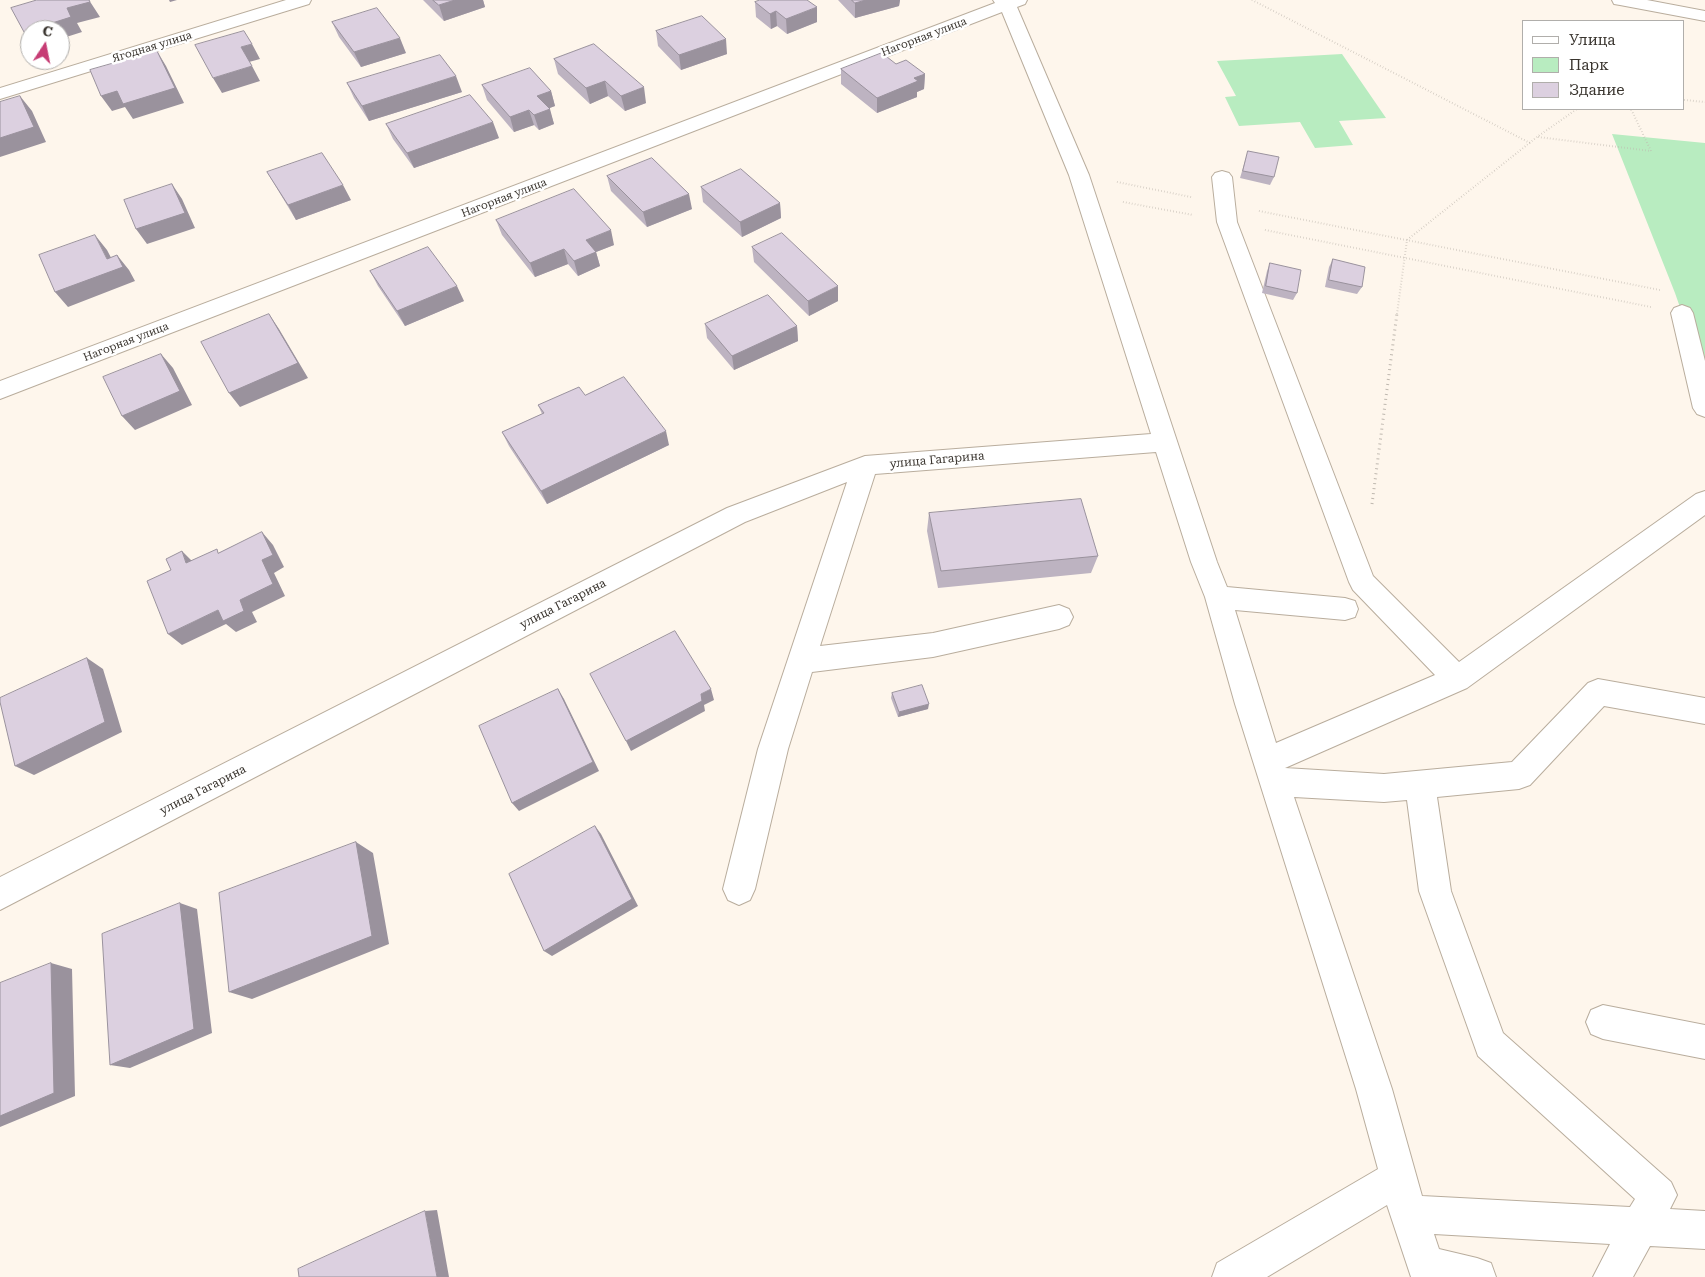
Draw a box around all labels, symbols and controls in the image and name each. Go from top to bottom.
street label: Нагорная улица [880,15,968,59]
north arrow [20,20,70,70]
legend [1522,20,1685,110]
text: С [41,22,54,40]
street label: Ягодная улица [111,29,193,65]
text: Улица [1569,31,1615,49]
text: Парк [1569,56,1609,74]
text: Здание [1569,81,1625,99]
street label: Нагорная улица [460,176,548,220]
street label: Нагорная улица [82,320,170,364]
street label: улица Гагарина [889,449,985,471]
street label: улица Гагарина [517,576,609,632]
street label: улица Гагарина [157,762,249,818]

